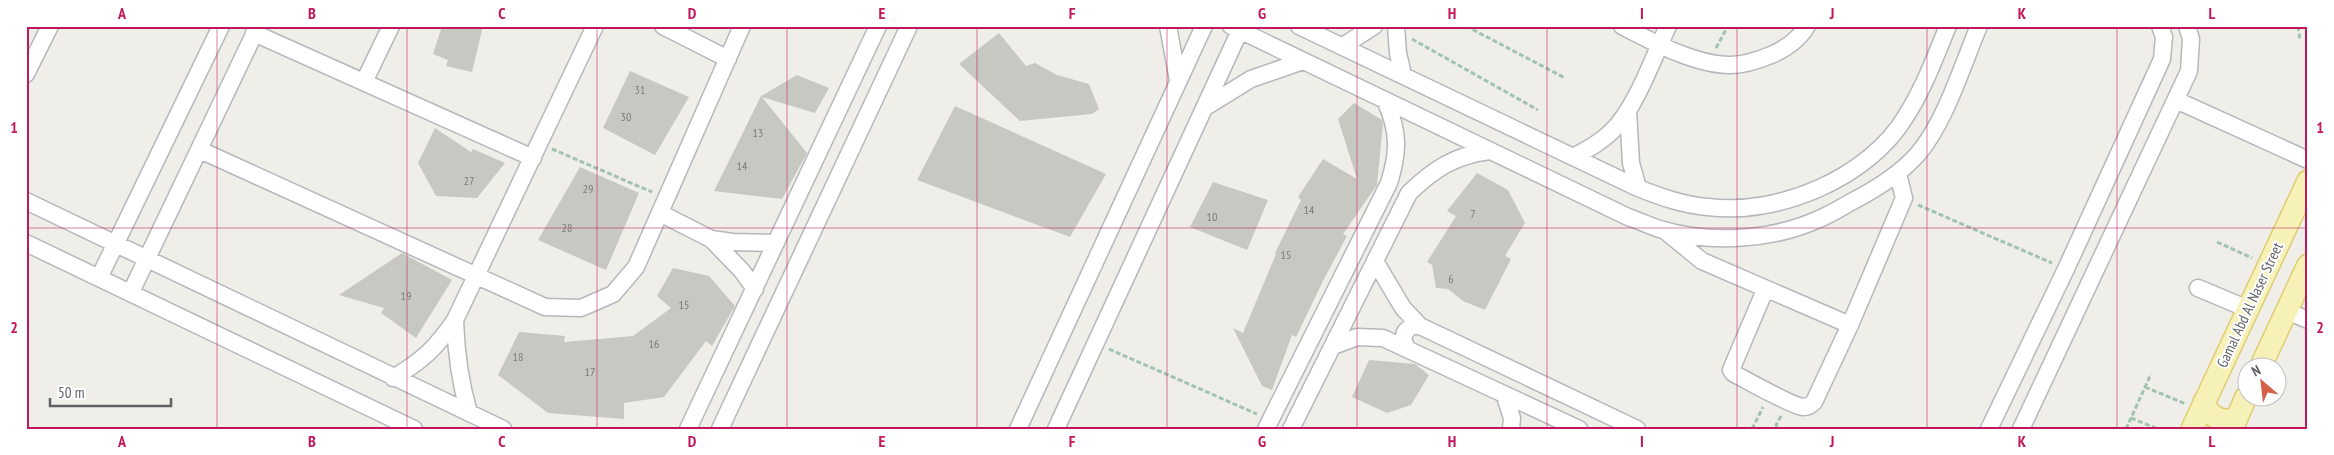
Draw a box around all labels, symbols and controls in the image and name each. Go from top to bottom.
text: A [117,3,127,23]
text: B [308,3,316,23]
text: C [498,3,506,23]
text: D [688,3,697,23]
text: E [879,3,886,23]
text: F [1069,3,1076,23]
text: G [1258,3,1266,23]
text: H [1448,3,1456,23]
text: I [1640,3,1644,23]
text: J [1829,3,1834,23]
text: K [2018,3,2027,23]
text: L [2209,3,2216,23]
house number: 31 [635,82,645,97]
house number: 30 [621,109,631,124]
text: 1 [10,117,18,137]
text: 1 [2316,117,2324,137]
house number: 13 [753,125,763,140]
house number: 14 [737,158,748,173]
house number: 27 [464,173,474,188]
house number: 29 [583,181,593,196]
house number: 14 [1304,202,1315,217]
house number: 7 [1470,206,1476,221]
house number: 10 [1207,209,1217,224]
house number: 28 [562,220,572,235]
street label: Gamal Abd Al Naser Street [2213,239,2287,371]
house number: 15 [1281,247,1291,262]
house number: 6 [1448,271,1454,286]
house number: 19 [401,288,411,303]
house number: 15 [679,297,689,312]
text: 2 [10,317,18,337]
text: 2 [2316,317,2324,337]
house number: 16 [649,336,659,351]
house number: 18 [513,349,523,364]
north arrow [2236,358,2286,408]
house number: 17 [585,364,595,379]
scale bar [50,375,171,407]
text: 50 m [58,383,84,402]
text: A [117,431,127,451]
text: B [308,431,316,451]
text: C [498,431,506,451]
text: D [688,431,697,451]
text: E [879,431,886,451]
text: F [1069,431,1076,451]
text: G [1258,431,1266,451]
text: H [1448,431,1456,451]
text: I [1640,431,1644,451]
text: J [1829,431,1834,451]
text: K [2018,431,2027,451]
text: L [2209,431,2216,451]

